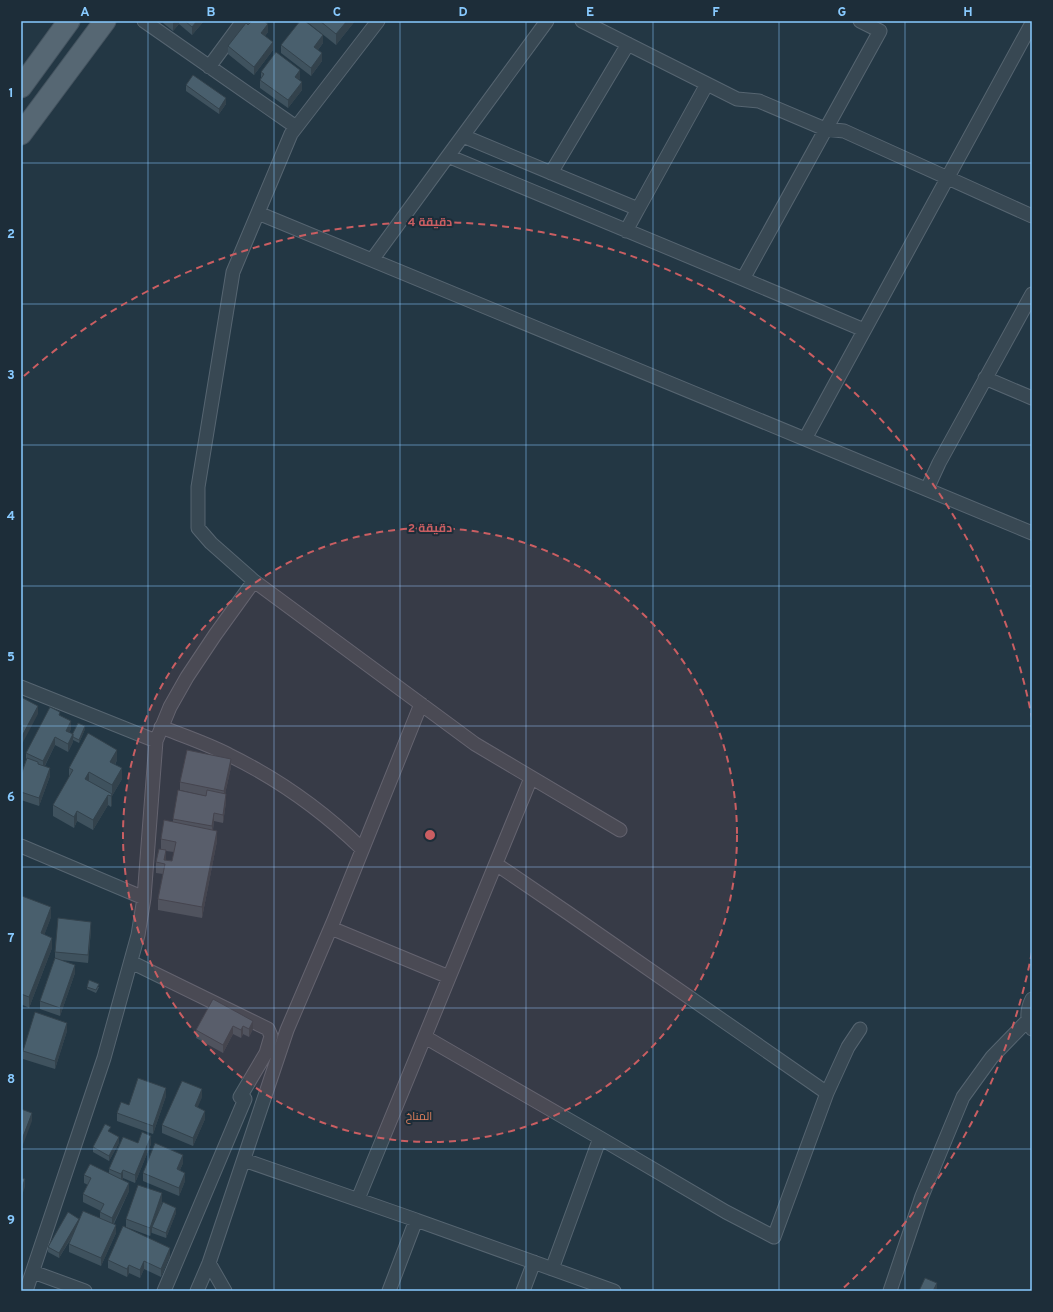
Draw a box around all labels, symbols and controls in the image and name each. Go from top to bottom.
text: A [80,5,90,21]
text: B [207,5,216,21]
text: C [333,5,341,21]
text: D [458,5,468,21]
text: E [586,5,594,21]
text: F [712,5,720,21]
text: G [838,5,847,21]
text: H [963,5,973,21]
text: 1 [8,86,14,102]
text: 4 دقيقة [408,215,452,231]
text: 2 [7,227,15,243]
text: 3 [7,368,15,384]
text: 4 [7,509,15,525]
text: 2 دقيقة [408,521,452,537]
text: 5 [7,650,15,666]
text: 6 [7,790,15,806]
centre of rings [423,828,437,842]
text: 7 [8,931,15,947]
text: 8 [7,1072,15,1088]
district label: المناخ [406,1110,432,1124]
text: 9 [7,1213,15,1229]

